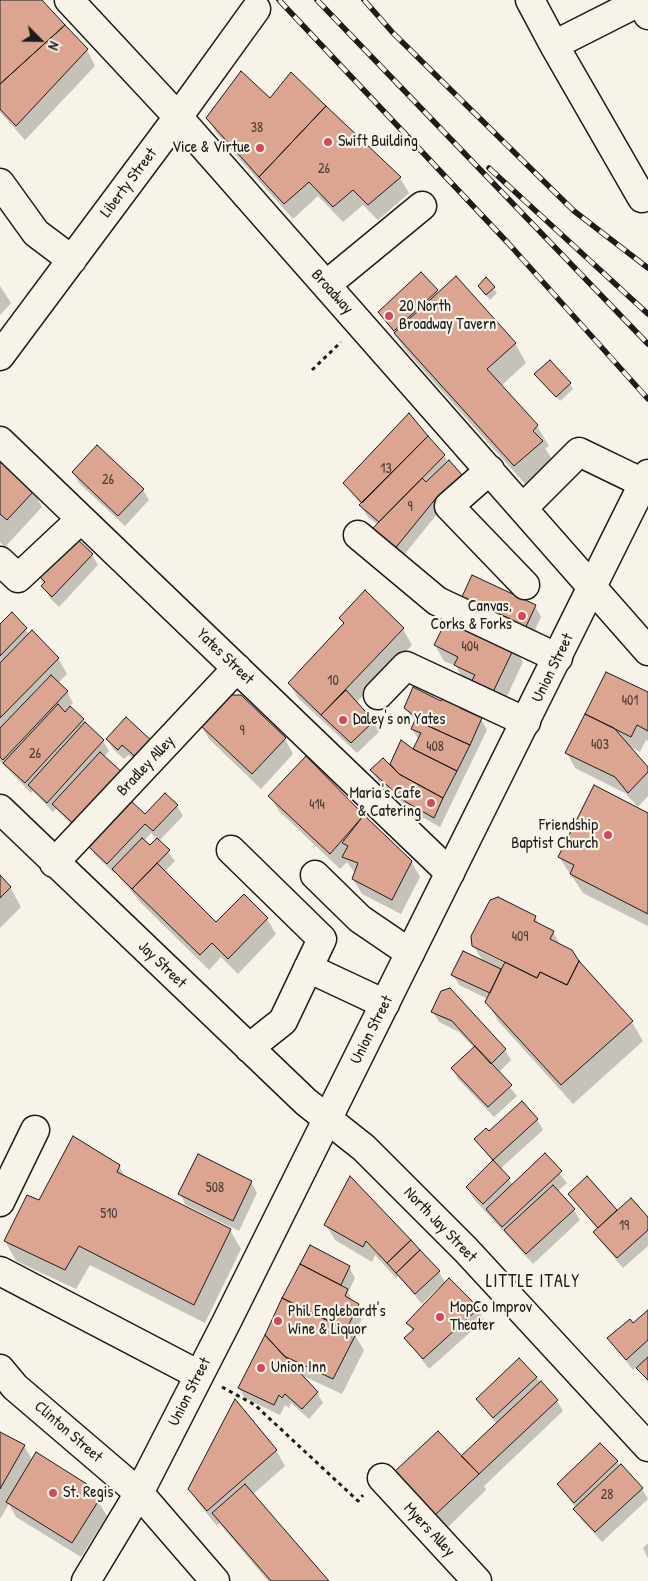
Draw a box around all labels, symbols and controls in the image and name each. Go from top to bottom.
north arrow [15,15,65,65]
text: N [44,39,64,53]
house number: 38 [251,120,263,136]
place label: Swift Building [338,132,418,152]
marker: Swift Building [322,136,334,148]
place label: Vice & Virtue [172,138,250,158]
marker: Vice & Virtue [254,142,266,154]
street label: Liberty Street [97,145,161,221]
house number: 26 [318,161,330,177]
street label: Broadway [307,266,357,318]
place label: 20 North Broadway Tavern [399,297,496,335]
marker: 20 North Broadway Tavern [383,310,395,322]
house number: 13 [380,461,392,477]
house number: 26 [102,472,114,488]
house number: 9 [407,499,413,515]
place label: Canvas, Corks & Forks [431,597,512,635]
marker: Canvas, Corks & Forks [516,610,528,622]
street label: Yates Street [192,625,258,689]
street label: Union Street [528,630,578,706]
house number: 404 [462,639,478,655]
house number: 10 [327,673,339,689]
house number: 401 [622,693,638,709]
place label: Daley's on Yates [353,710,445,730]
marker: Daley's on Yates [337,714,349,726]
house number: 9 [239,723,245,739]
street label: Bradley Alley [113,732,179,800]
house number: 403 [591,737,609,753]
house number: 408 [426,739,444,755]
house number: 26 [29,746,41,762]
place label: Maria's Cafe & Catering [350,784,421,822]
house number: 414 [309,797,325,813]
marker: Maria's Cafe & Catering [425,797,437,809]
place label: Friendship Baptist Church [511,816,598,854]
marker: Friendship Baptist Church [602,829,614,841]
house number: 409 [512,929,528,945]
street label: Jay Street [134,937,190,993]
street label: Union Street [347,993,397,1067]
house number: 508 [206,1180,224,1196]
street label: North Jay Street [399,1183,481,1267]
house number: 510 [100,1206,118,1222]
house number: 19 [619,1218,629,1234]
district label: LITTLE ITALY [484,1271,582,1293]
place label: MopCo Improv Theater [450,1298,532,1336]
place label: Phil Englebardt's Wine & Liquor [288,1302,386,1340]
marker: MopCo Improv Theater [434,1311,446,1323]
marker: Phil Englebardt's Wine & Liquor [272,1315,284,1327]
street label: Union Street [165,1355,215,1429]
place label: Union Inn [271,1358,326,1378]
marker: Union Inn [255,1362,267,1374]
street label: Clinton Street [30,1397,106,1467]
place label: St. Regis [63,1483,113,1503]
marker: St. Regis [47,1487,59,1499]
house number: 28 [601,1487,613,1503]
street label: Myers Alley [399,1499,459,1561]

